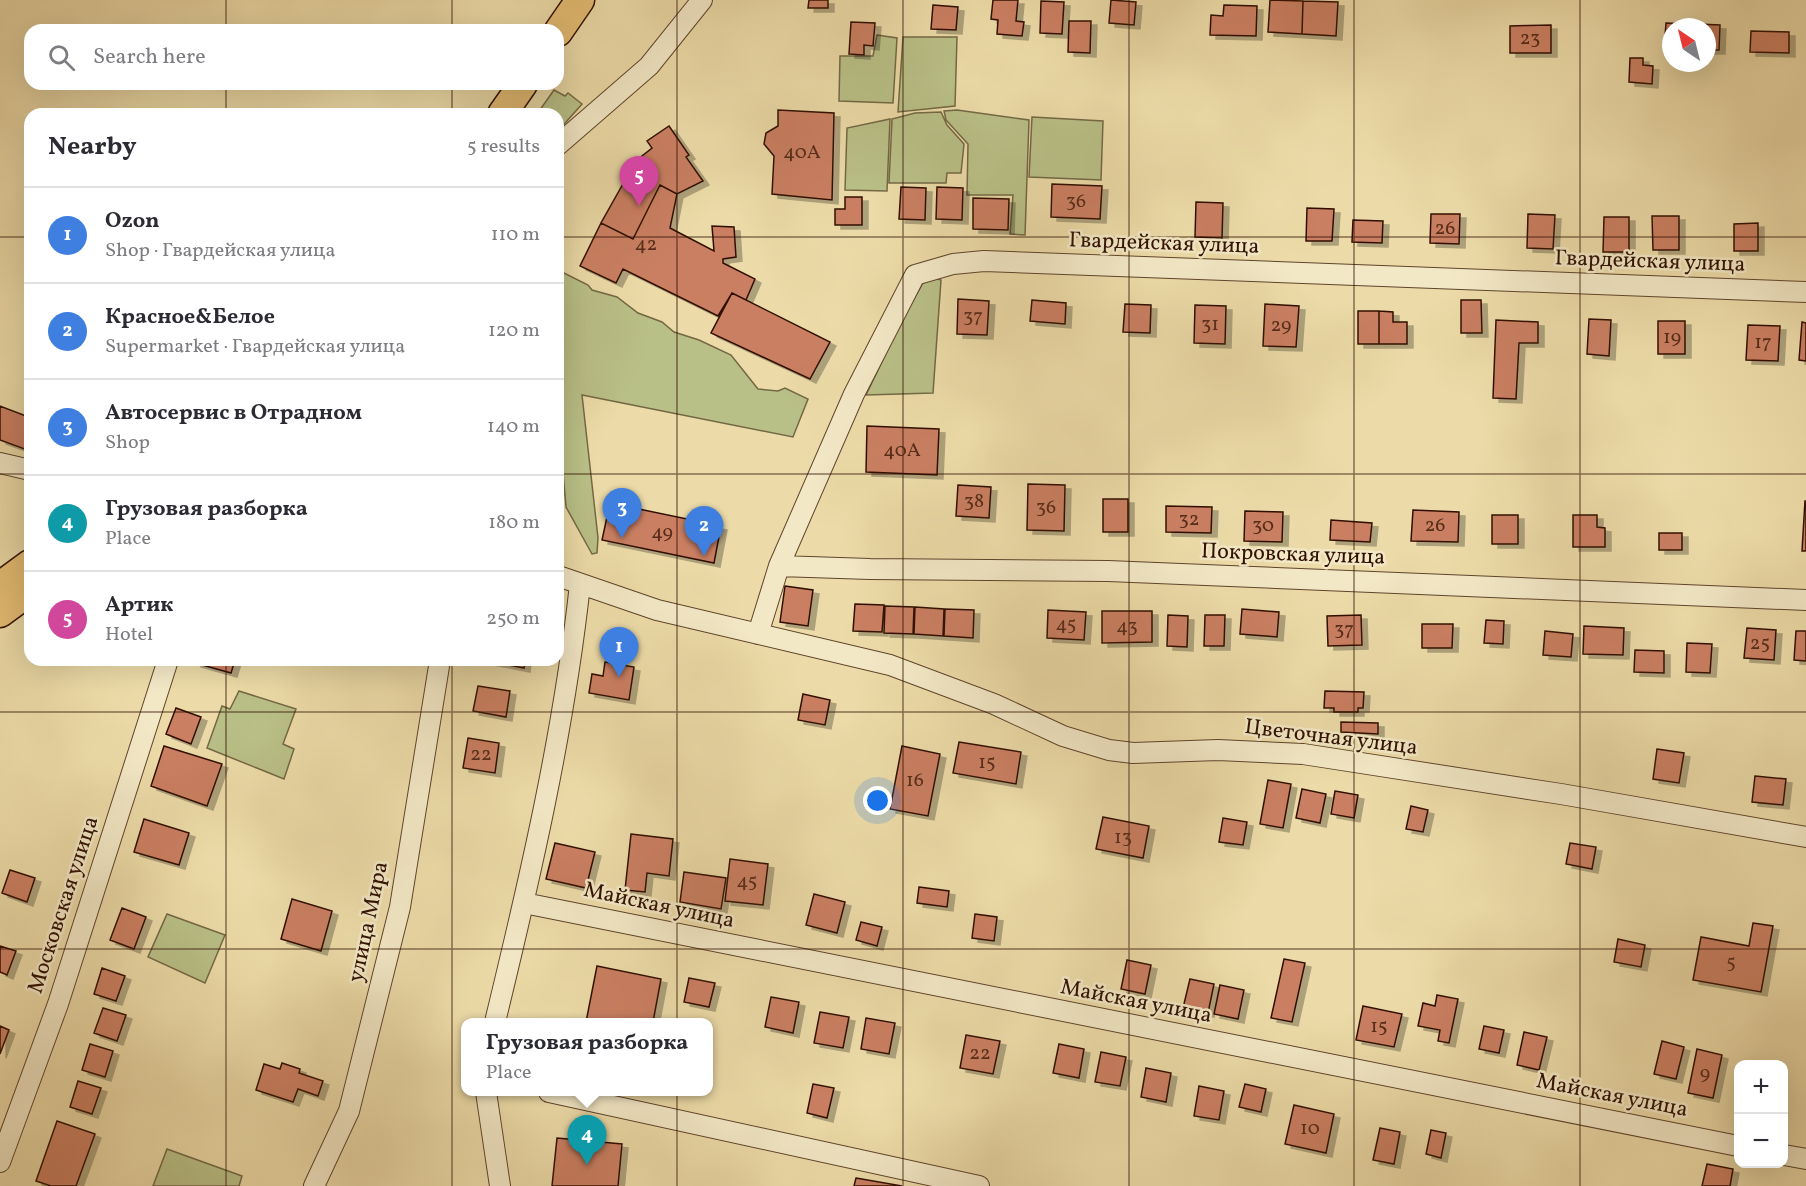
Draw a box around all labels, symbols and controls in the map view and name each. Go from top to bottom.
north arrow [1662,18,1716,72]
search box [24,24,564,90]
house number: 23 [1520,25,1540,53]
icon: search [45,41,78,74]
text: Search here [93,42,206,73]
text: Nearby [48,129,137,165]
text: 5 results [467,133,540,161]
house number: 40А [783,139,821,167]
pin: 5 [620,156,658,206]
house number: 36 [1066,188,1086,216]
text: Ozon [105,206,160,237]
house number: 26 [1435,215,1455,243]
text: 1 [63,221,72,249]
text: 110 m [491,221,540,249]
street label: Гвардейская улица [1068,225,1260,263]
house number: 42 [635,231,657,259]
text: Shop · Гвардейская улица [105,237,335,265]
street label: Гвардейская улица [1554,243,1746,281]
text: Красное&Белое [105,302,275,333]
house number: 37 [963,303,983,331]
house number: 31 [1201,311,1219,339]
house number: 29 [1271,312,1291,340]
text: 2 [62,317,73,345]
text: 120 m [488,317,540,345]
house number: 19 [1663,324,1681,352]
house number: 17 [1754,329,1772,357]
text: Supermarket · Гвардейская улица [105,333,405,361]
text: Автосервис в Отрадном [105,398,362,429]
text: 3 [62,413,73,441]
text: 140 m [487,413,540,441]
text: Shop [105,429,150,457]
house number: 40А [883,437,921,465]
pin: 3 [602,488,642,538]
house number: 38 [964,488,984,516]
text: Грузовая разборка [105,494,308,525]
house number: 36 [1036,494,1056,522]
pin: 2 [684,506,724,556]
house number: 32 [1179,506,1200,534]
text: 4 [61,509,74,537]
text: 180 m [488,509,540,537]
house number: 30 [1252,512,1274,540]
house number: 26 [1425,512,1445,540]
house number: 49 [651,519,673,547]
text: Place [105,525,151,553]
street label: Покровская улица [1200,536,1386,574]
text: Артик [105,590,174,621]
text: 5 [63,605,72,633]
text: 250 m [486,605,540,633]
house number: 45 [1056,611,1076,639]
house number: 43 [1116,613,1138,641]
house number: 37 [1334,616,1354,644]
text: Hotel [105,621,153,649]
pin: 1 [600,628,638,677]
house number: 25 [1750,630,1770,658]
street label: Цветочная улица [1243,712,1419,764]
house number: 22 [470,741,492,769]
house number: 15 [978,749,996,777]
house number: 16 [906,767,924,795]
your location [863,786,892,815]
street label: Московская улица [21,812,107,998]
house number: 13 [1114,824,1132,852]
street label: улица Мира [341,859,397,985]
house number: 45 [737,868,757,896]
street label: Майская улица [581,875,737,937]
house number: 5 [1726,949,1736,977]
street label: Майская улица [1058,972,1214,1032]
house number: 15 [1370,1013,1388,1041]
popup [461,1018,713,1096]
text: Грузовая разборка [486,1028,688,1059]
house number: 22 [969,1040,991,1068]
text: Place [486,1059,532,1087]
house number: 9 [1700,1060,1710,1088]
map controls [1734,1060,1788,1168]
button: + [1734,1060,1788,1114]
street label: Майская улица [1534,1066,1690,1126]
button: − [1734,1114,1788,1168]
house number: 10 [1300,1115,1320,1143]
pin: 4 [568,1116,606,1165]

